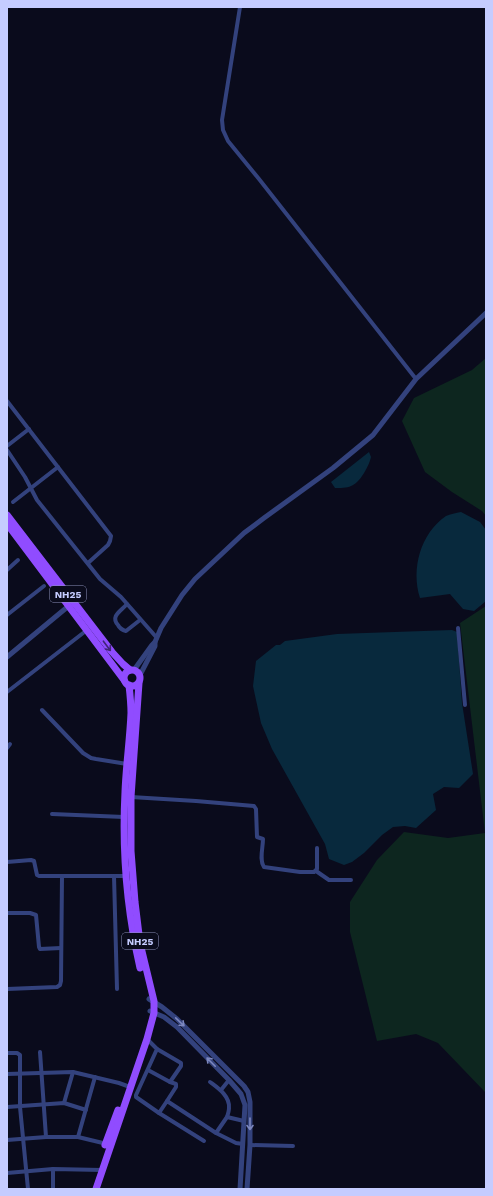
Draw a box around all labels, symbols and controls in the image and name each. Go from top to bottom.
road number: NH25 [50,586,86,602]
one-way arrow [103,640,111,651]
road number: NH25 [122,933,158,949]
one-way arrow [175,1017,185,1027]
one-way arrow [206,1057,216,1067]
one-way arrow [246,1117,254,1130]

